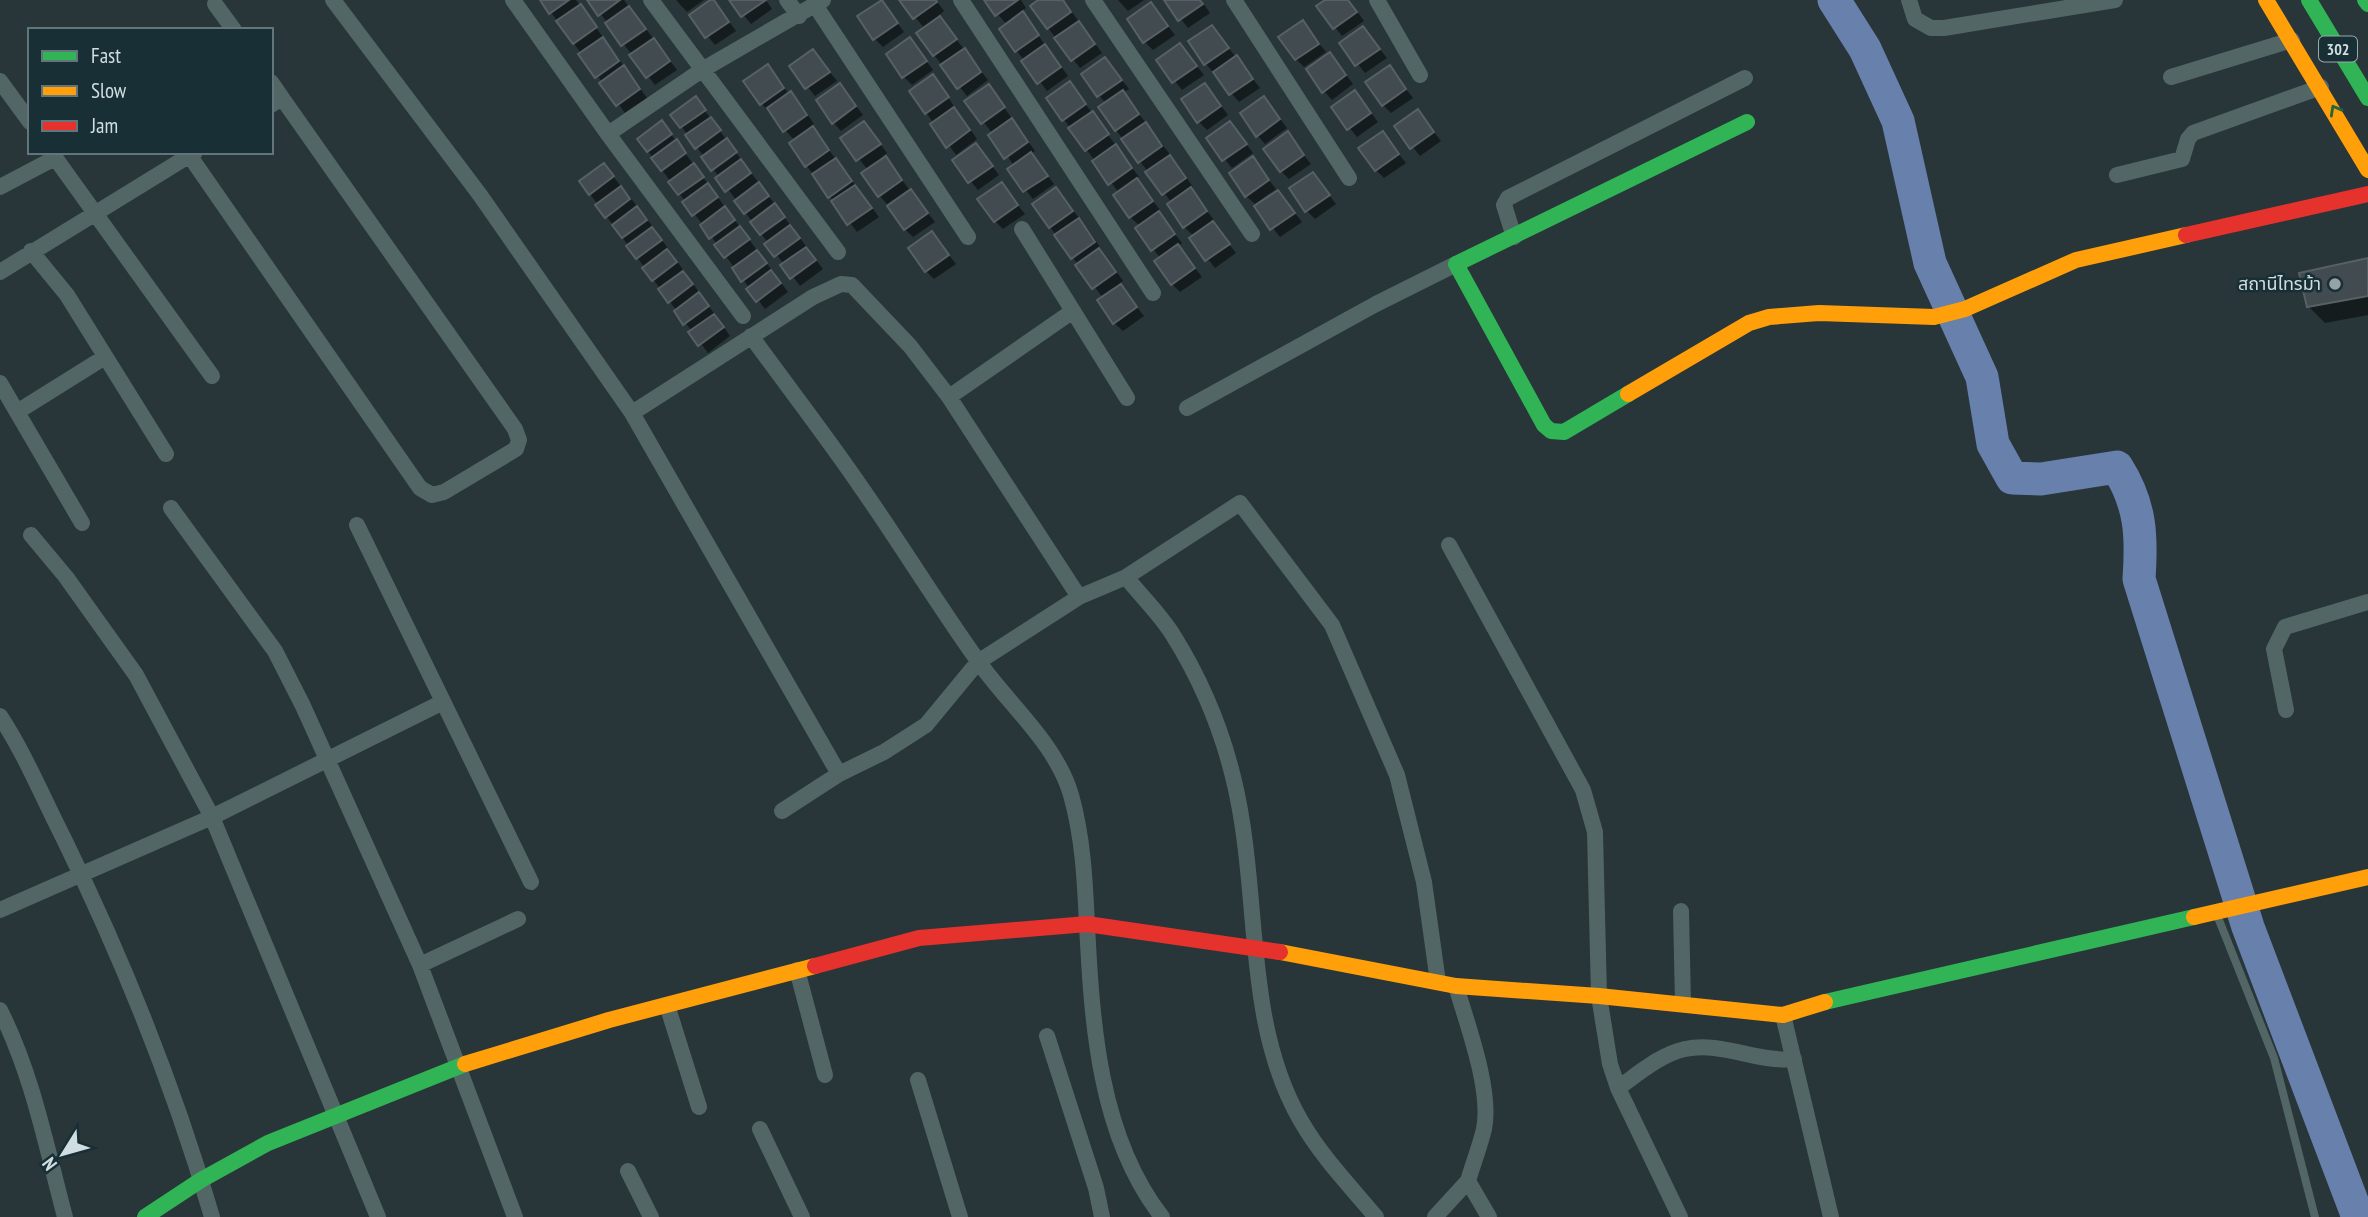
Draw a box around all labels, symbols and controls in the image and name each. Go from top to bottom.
legend [28,28,273,154]
road number: 302 [2319,36,2357,61]
text: Fast [91,42,121,69]
text: Slow [91,77,127,104]
one-way arrow [2330,105,2343,117]
text: Jam [90,112,118,139]
place label: สถานีไทรม้า [2238,272,2321,295]
marker: สถานีไทรม้า [2327,276,2343,292]
north arrow [28,1119,98,1189]
text: N [37,1153,62,1176]

